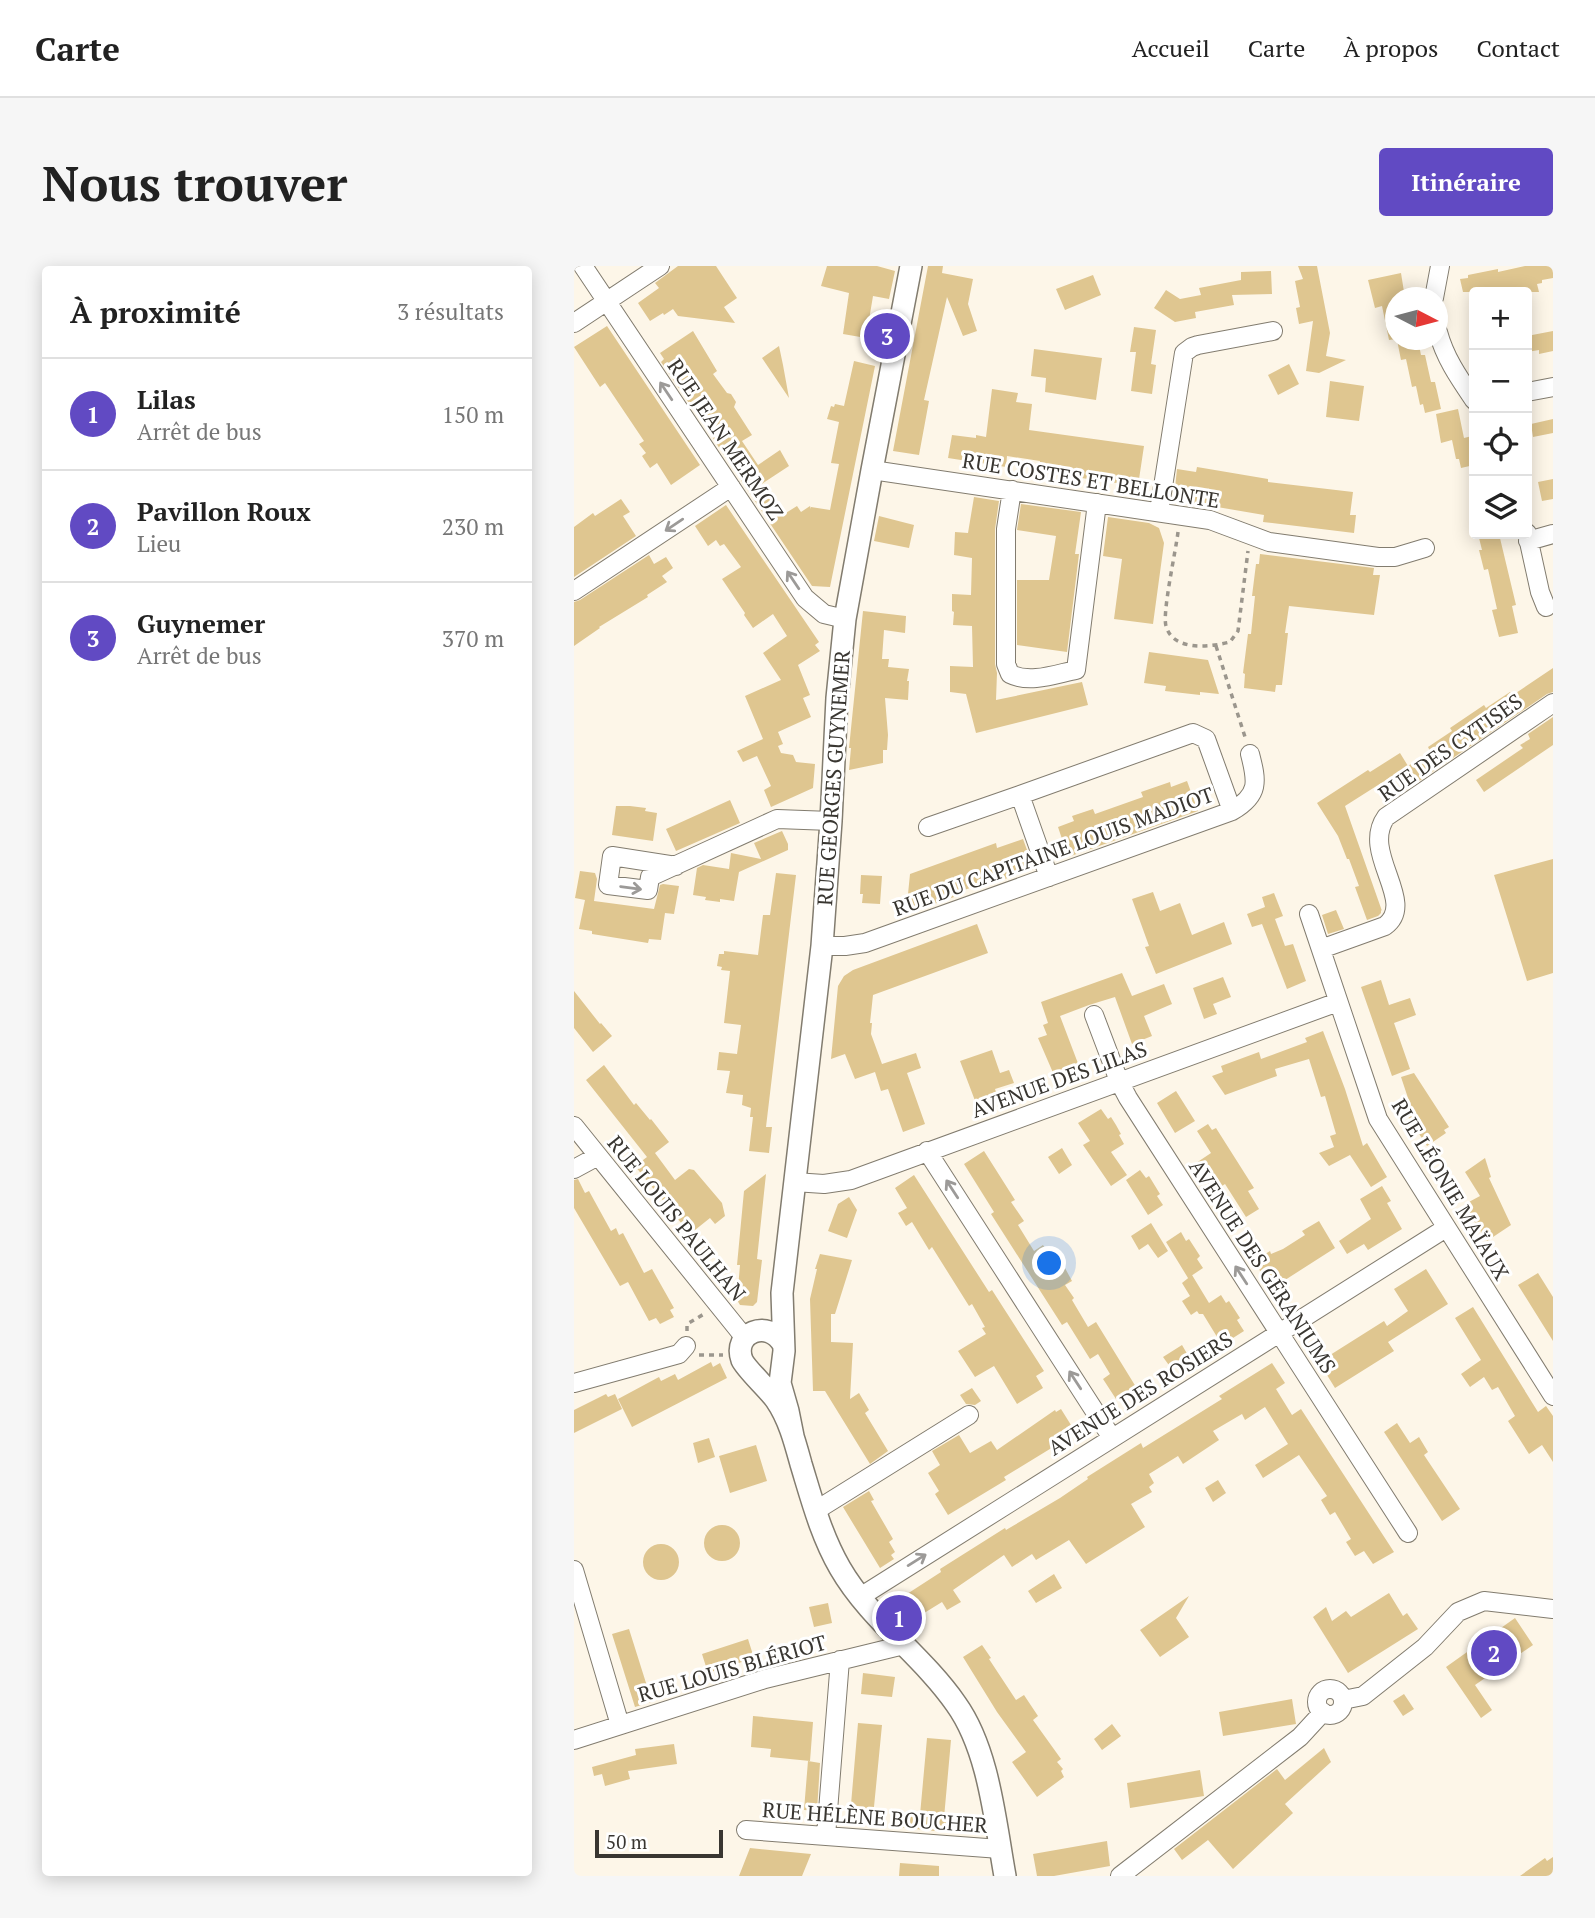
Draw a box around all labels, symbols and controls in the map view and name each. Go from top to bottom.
text: Carte [35,27,120,70]
text: Accueil [1132,32,1210,64]
text: Carte [1248,32,1305,64]
text: À propos [1343,32,1439,64]
text: Contact [1477,32,1560,64]
button: Itinéraire [1379,148,1553,216]
text: Nous trouver [42,150,347,215]
north arrow [1385,287,1448,350]
map controls [1469,287,1532,539]
button: + [1469,287,1532,350]
text: À proximité [70,292,241,332]
text: 3 résultats [397,296,504,327]
pin: 3 [864,310,910,362]
button: − [1469,350,1532,413]
street label: RUE JEAN MERMOZ [662,353,790,525]
text: Lilas [137,382,196,416]
one-way arrow [659,382,673,401]
text: 1 [87,399,100,430]
text: 150 m [442,399,504,430]
button: locate [1469,413,1532,476]
text: Arrêt de bus [137,416,262,447]
street label: RUE COSTES ET BELLONTE [960,446,1222,514]
button: layers [1469,476,1532,539]
text: Pavillon Roux [137,494,311,528]
text: 2 [87,511,100,542]
text: 230 m [442,511,504,542]
one-way arrow [665,518,684,532]
text: Lieu [137,528,181,559]
one-way arrow [786,571,800,590]
text: Guynemer [137,606,265,640]
text: 3 [87,623,100,654]
text: 370 m [442,623,504,654]
text: Arrêt de bus [137,640,262,671]
street label: RUE GEORGES GUYNEMER [810,649,856,907]
street label: RUE DES CYTISES [1372,687,1528,807]
street label: RUE DU CAPITAINE LOUIS MADIOT [889,780,1217,922]
one-way arrow [619,881,641,894]
street label: AVENUE DES LILAS [967,1034,1151,1124]
street label: RUE LÉONIE MAÏAUX [1386,1093,1516,1285]
street label: RUE LOUIS PAULHAN [602,1129,752,1307]
street label: AVENUE DES GÉRANIUMS [1183,1154,1343,1378]
one-way arrow [944,1180,959,1199]
your location [1032,1246,1066,1280]
one-way arrow [1234,1266,1249,1285]
street label: AVENUE DES ROSIERS [1042,1325,1238,1461]
one-way arrow [1067,1371,1081,1391]
one-way arrow [907,1553,927,1567]
pin: 1 [876,1592,922,1644]
pin: 2 [1471,1627,1517,1679]
street label: RUE LOUIS BLÉRIOT [635,1628,829,1708]
street label: RUE HÉLÈNE BOUCHER [761,1795,989,1839]
scale bar [595,1827,723,1859]
text: 50 m [606,1829,647,1854]

